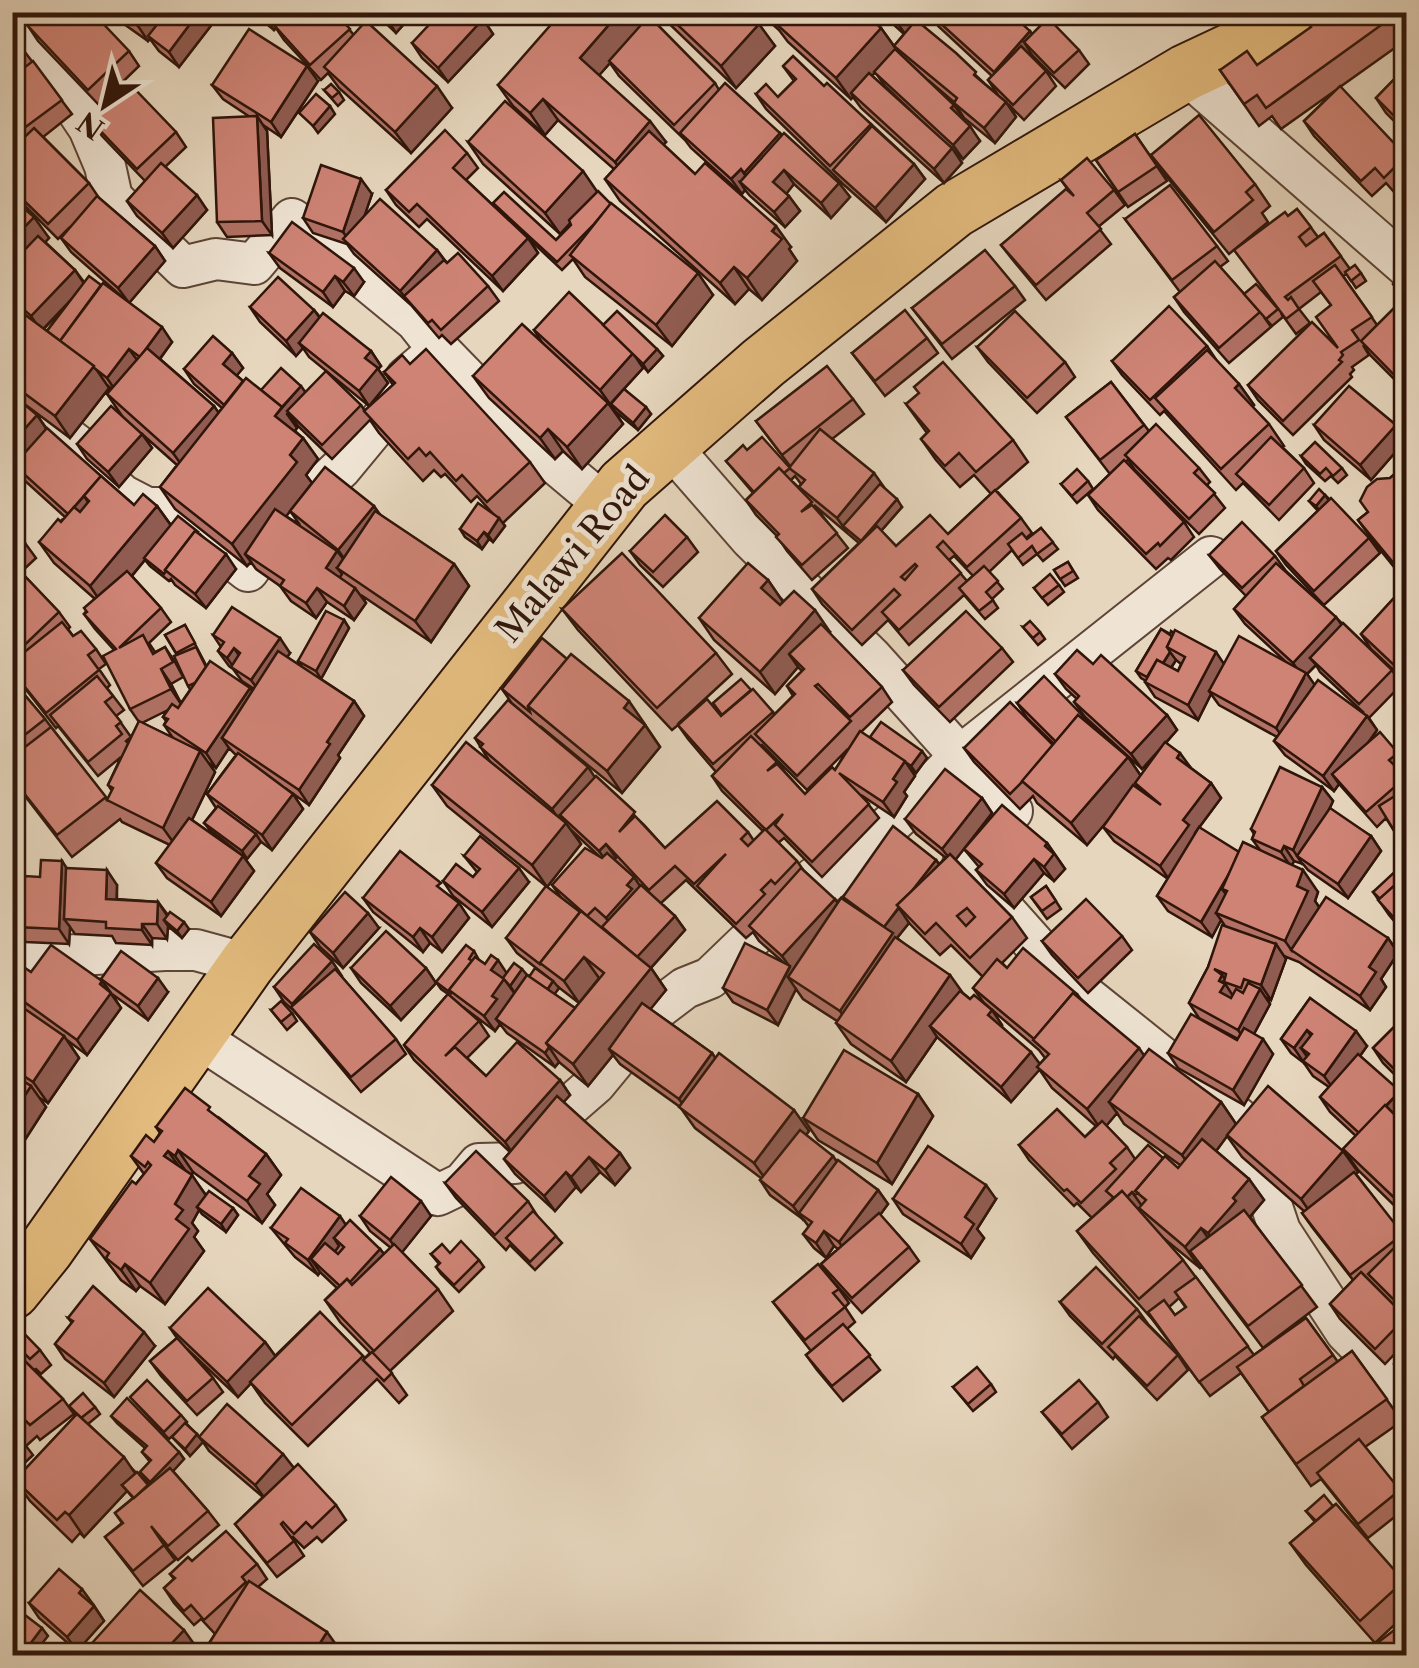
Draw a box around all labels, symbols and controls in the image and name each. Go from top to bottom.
north arrow [55,55,155,155]
text: N [71,105,110,146]
street label: Malawi Road [486,457,659,651]

